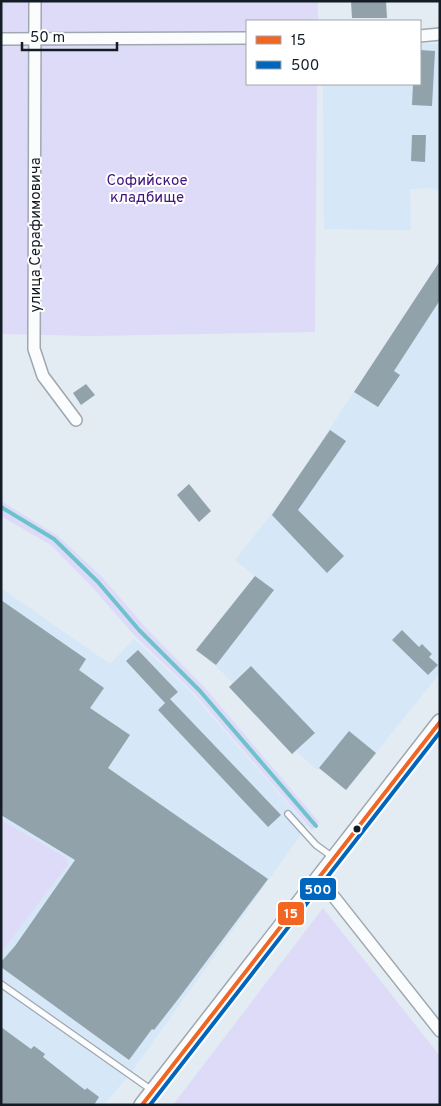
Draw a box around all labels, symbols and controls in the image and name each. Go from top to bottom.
scale bar [22,20,118,52]
legend [246,20,421,85]
text: 50 m [30,29,65,48]
text: 15 [291,32,306,51]
text: 500 [291,57,319,76]
street label: улица Серафимовича [27,157,46,313]
park label: Софийское кладбище [106,172,188,208]
unlabelled marker [352,824,362,834]
line badge: 500 [299,877,337,901]
text: 500 [305,882,332,899]
line badge: 15 [277,901,305,926]
text: 15 [284,906,298,923]

